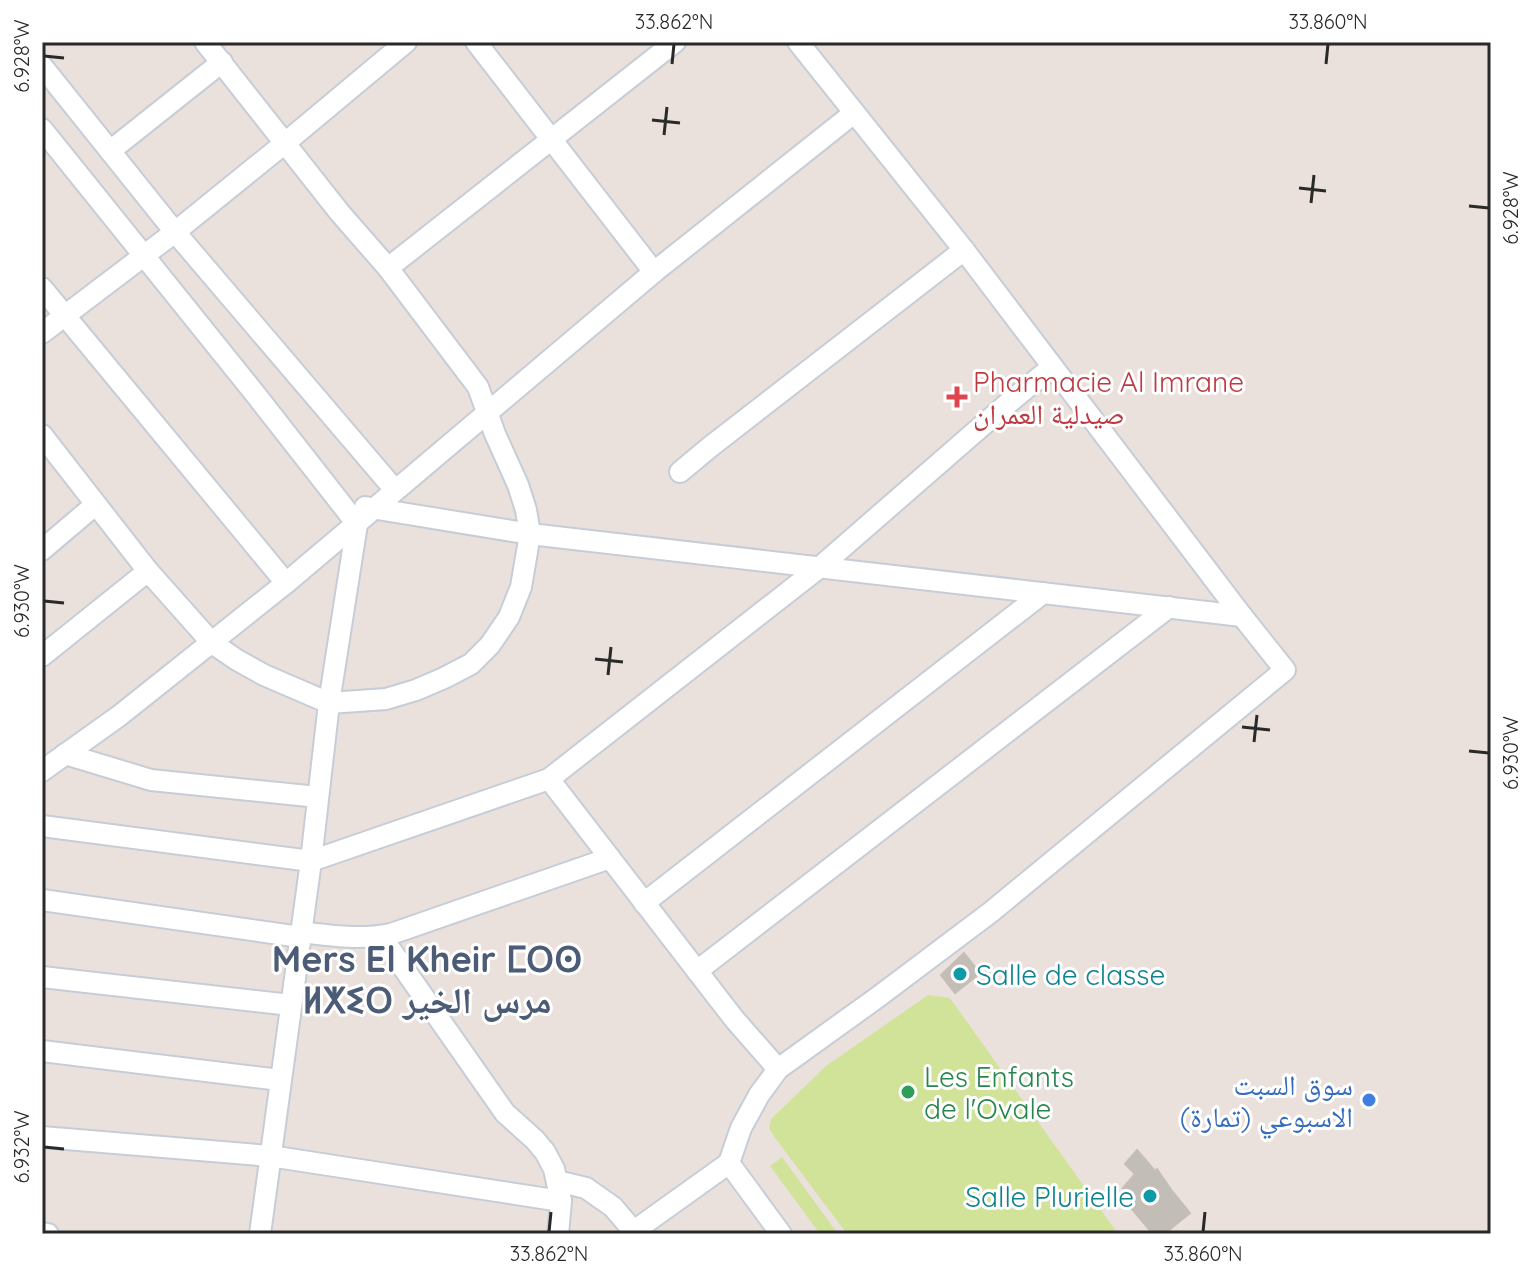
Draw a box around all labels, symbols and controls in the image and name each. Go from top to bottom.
text: 33.862°N [635,9,713,34]
text: 33.860°N [1288,9,1368,34]
text: 6.928°W [9,19,34,93]
text: 6.928°W [1498,171,1523,245]
place label: Pharmacie Al Imrane صيدلية العمران [973,364,1244,431]
marker: Pharmacie Al Imrane صيدلية العمران [948,388,966,406]
text: 6.930°W [9,564,34,638]
text: 6.930°W [1498,716,1523,790]
district label: Mers El Kheir ⵎⵔⵙ ⵍⵅⵉⵔ مرس الخير [272,936,582,1022]
place label: Salle de classe [976,957,1165,992]
marker: Salle de classe [951,965,969,983]
place label: Les Enfants de l'Ovale [924,1059,1074,1126]
place label: سوق السبت الاسبوعي (تمارة) [1180,1067,1353,1140]
marker: Les Enfants de l'Ovale [899,1083,917,1101]
marker: سوق السبت الاسبوعي (تمارة) [1360,1091,1378,1109]
text: 6.932°W [9,1110,34,1184]
place label: Salle Plurielle [965,1179,1134,1214]
marker: Salle Plurielle [1141,1187,1159,1205]
text: 33.862°N [510,1241,588,1266]
text: 33.860°N [1163,1241,1243,1266]

